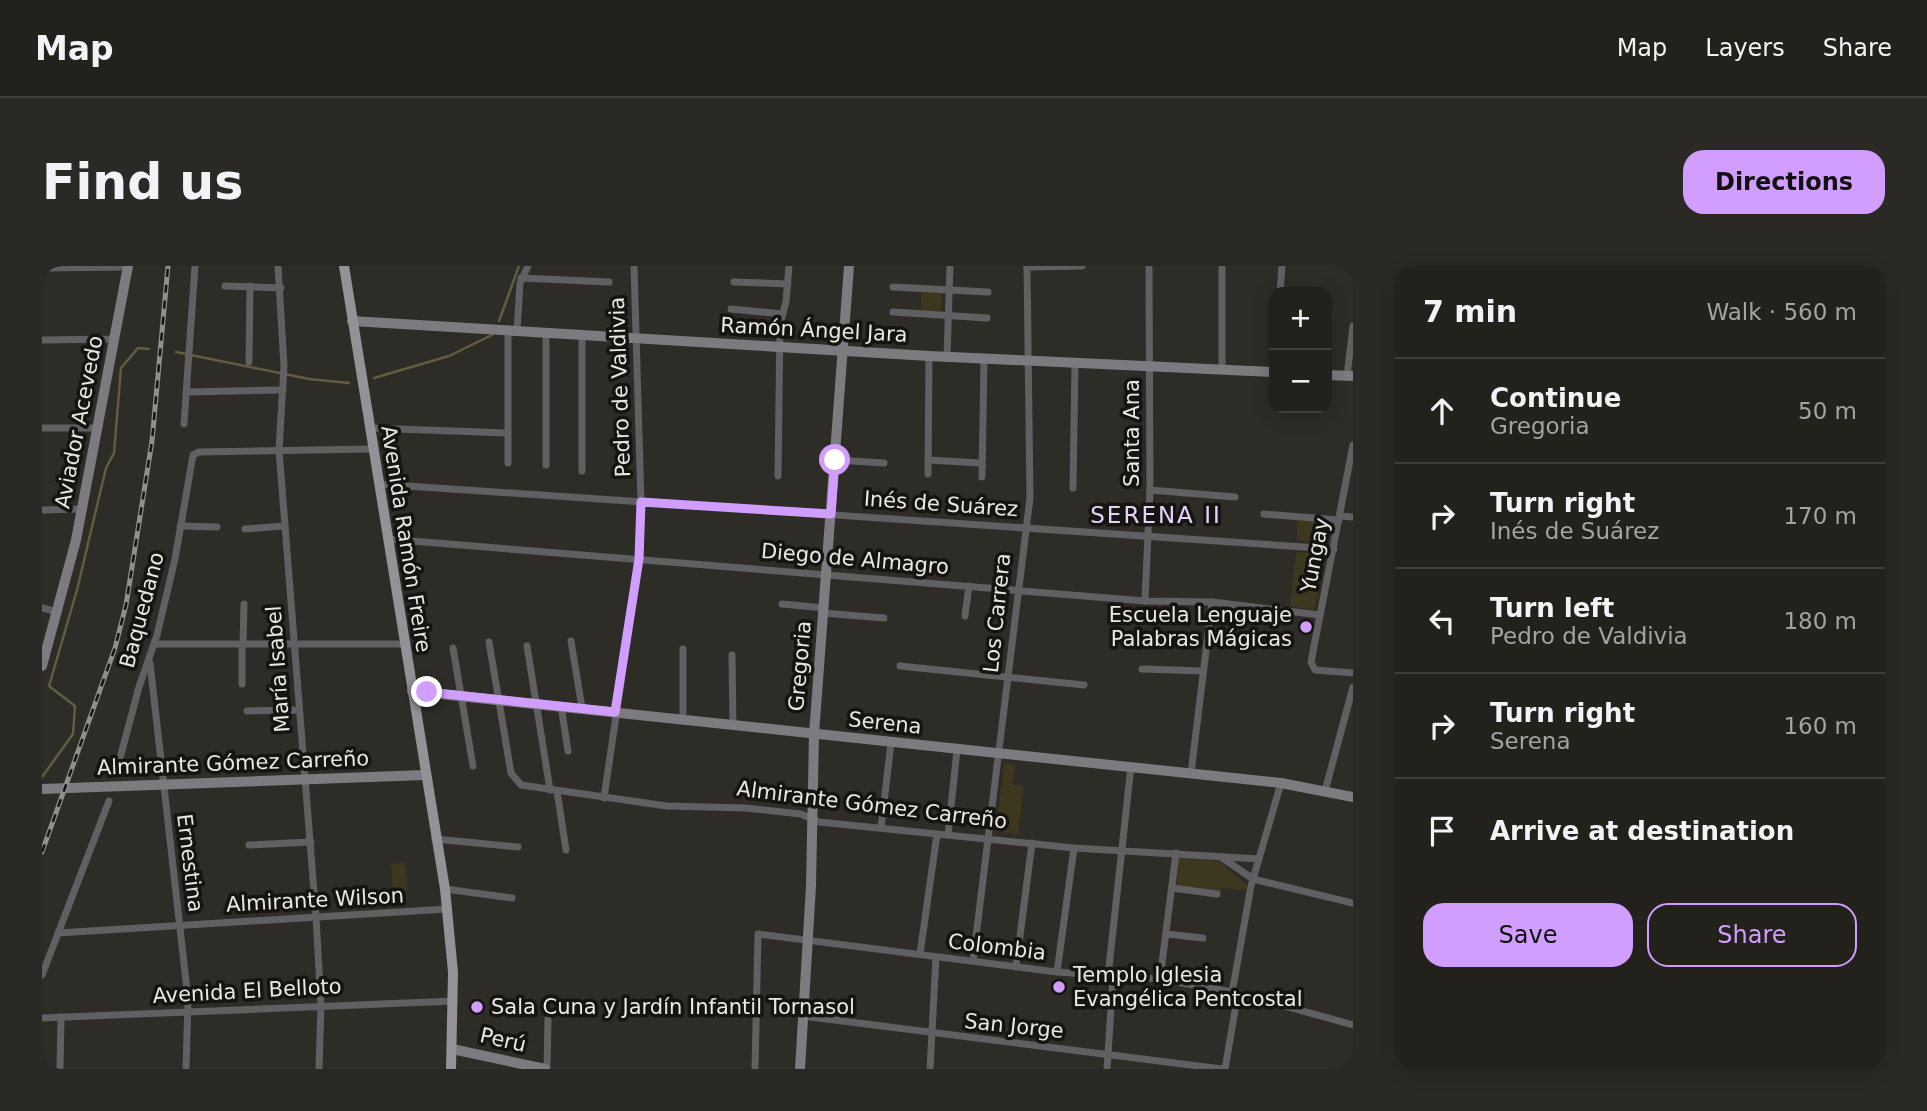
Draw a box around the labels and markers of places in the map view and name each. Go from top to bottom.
place label: Escuela Lenguaje Palabras Mágicas [1109,603,1292,651]
marker: Escuela Lenguaje Palabras Mágicas [1298,619,1314,635]
place label: Templo Iglesia Evangélica Pentcostal [1072,963,1303,1011]
marker: Templo Iglesia Evangélica Pentcostal [1051,979,1067,995]
place label: Sala Cuna y Jardín Infantil Tornasol [491,995,855,1019]
marker: Sala Cuna y Jardín Infantil Tornasol [469,999,485,1015]

